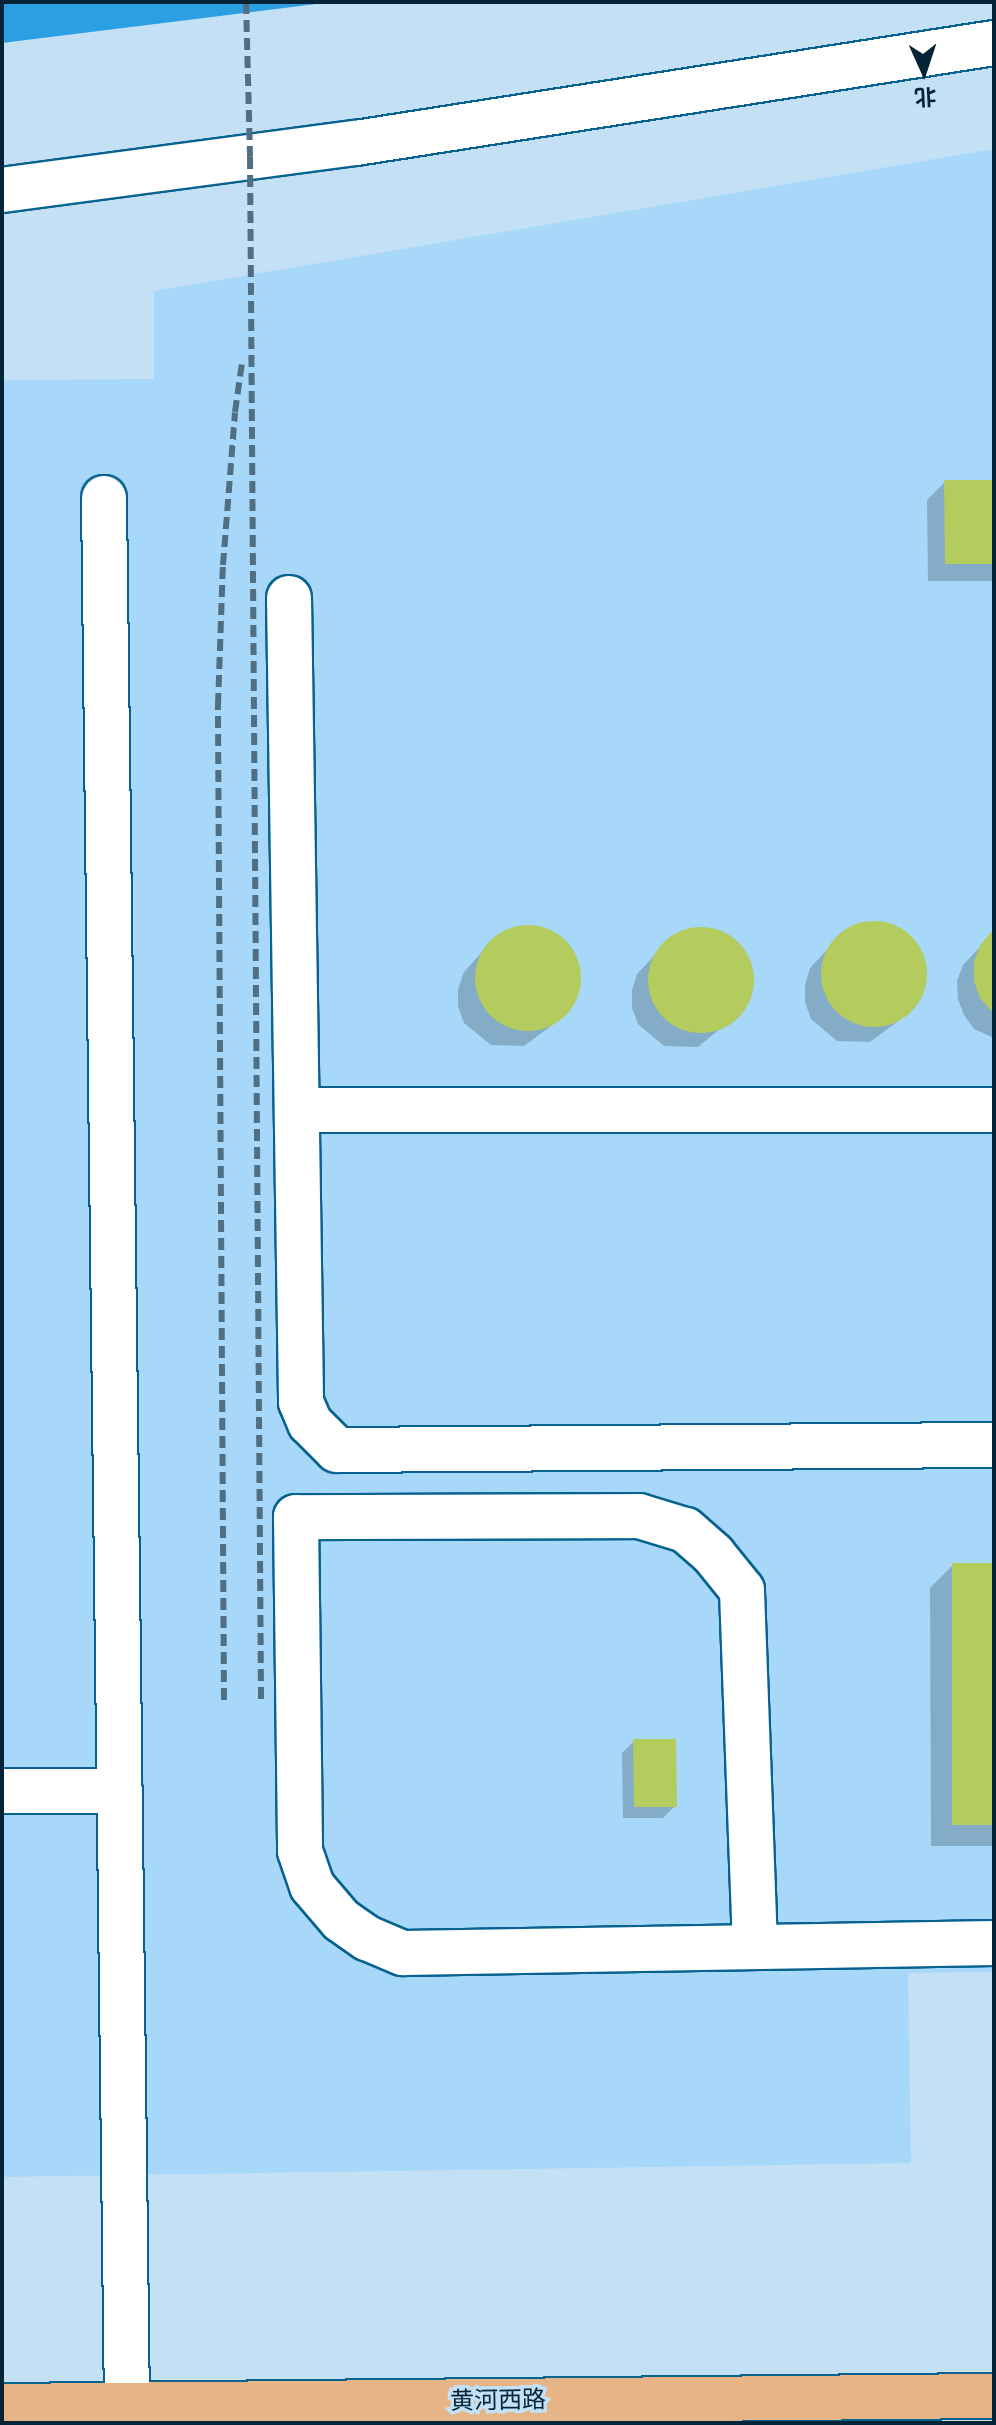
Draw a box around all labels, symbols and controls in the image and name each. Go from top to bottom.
north arrow [884,32,964,112]
text: 北 [914,82,937,111]
street label: 黄河西路 [450,2386,546,2416]

